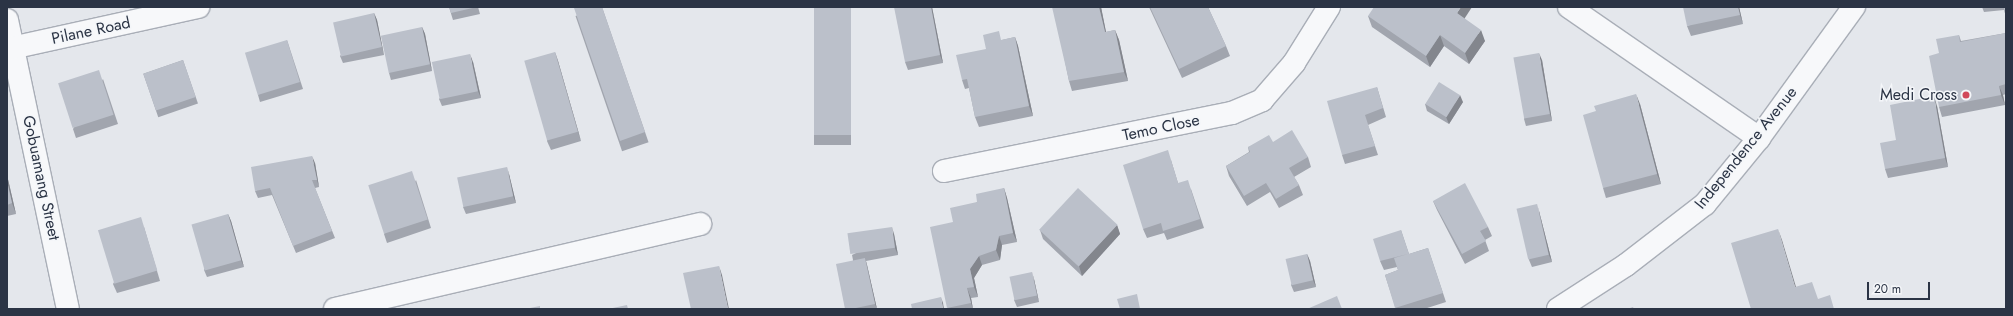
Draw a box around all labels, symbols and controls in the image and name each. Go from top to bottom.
street label: Pilane Road [50,13,132,49]
street label: Independence Avenue [1691,83,1801,213]
place label: Medi Cross [1880,85,1957,105]
marker: Medi Cross [1960,89,1972,101]
street label: Temo Close [1121,110,1201,146]
street label: Gobuamang Street [18,114,64,242]
scale bar [1869,274,1932,300]
text: 20 m [1874,280,1901,298]

